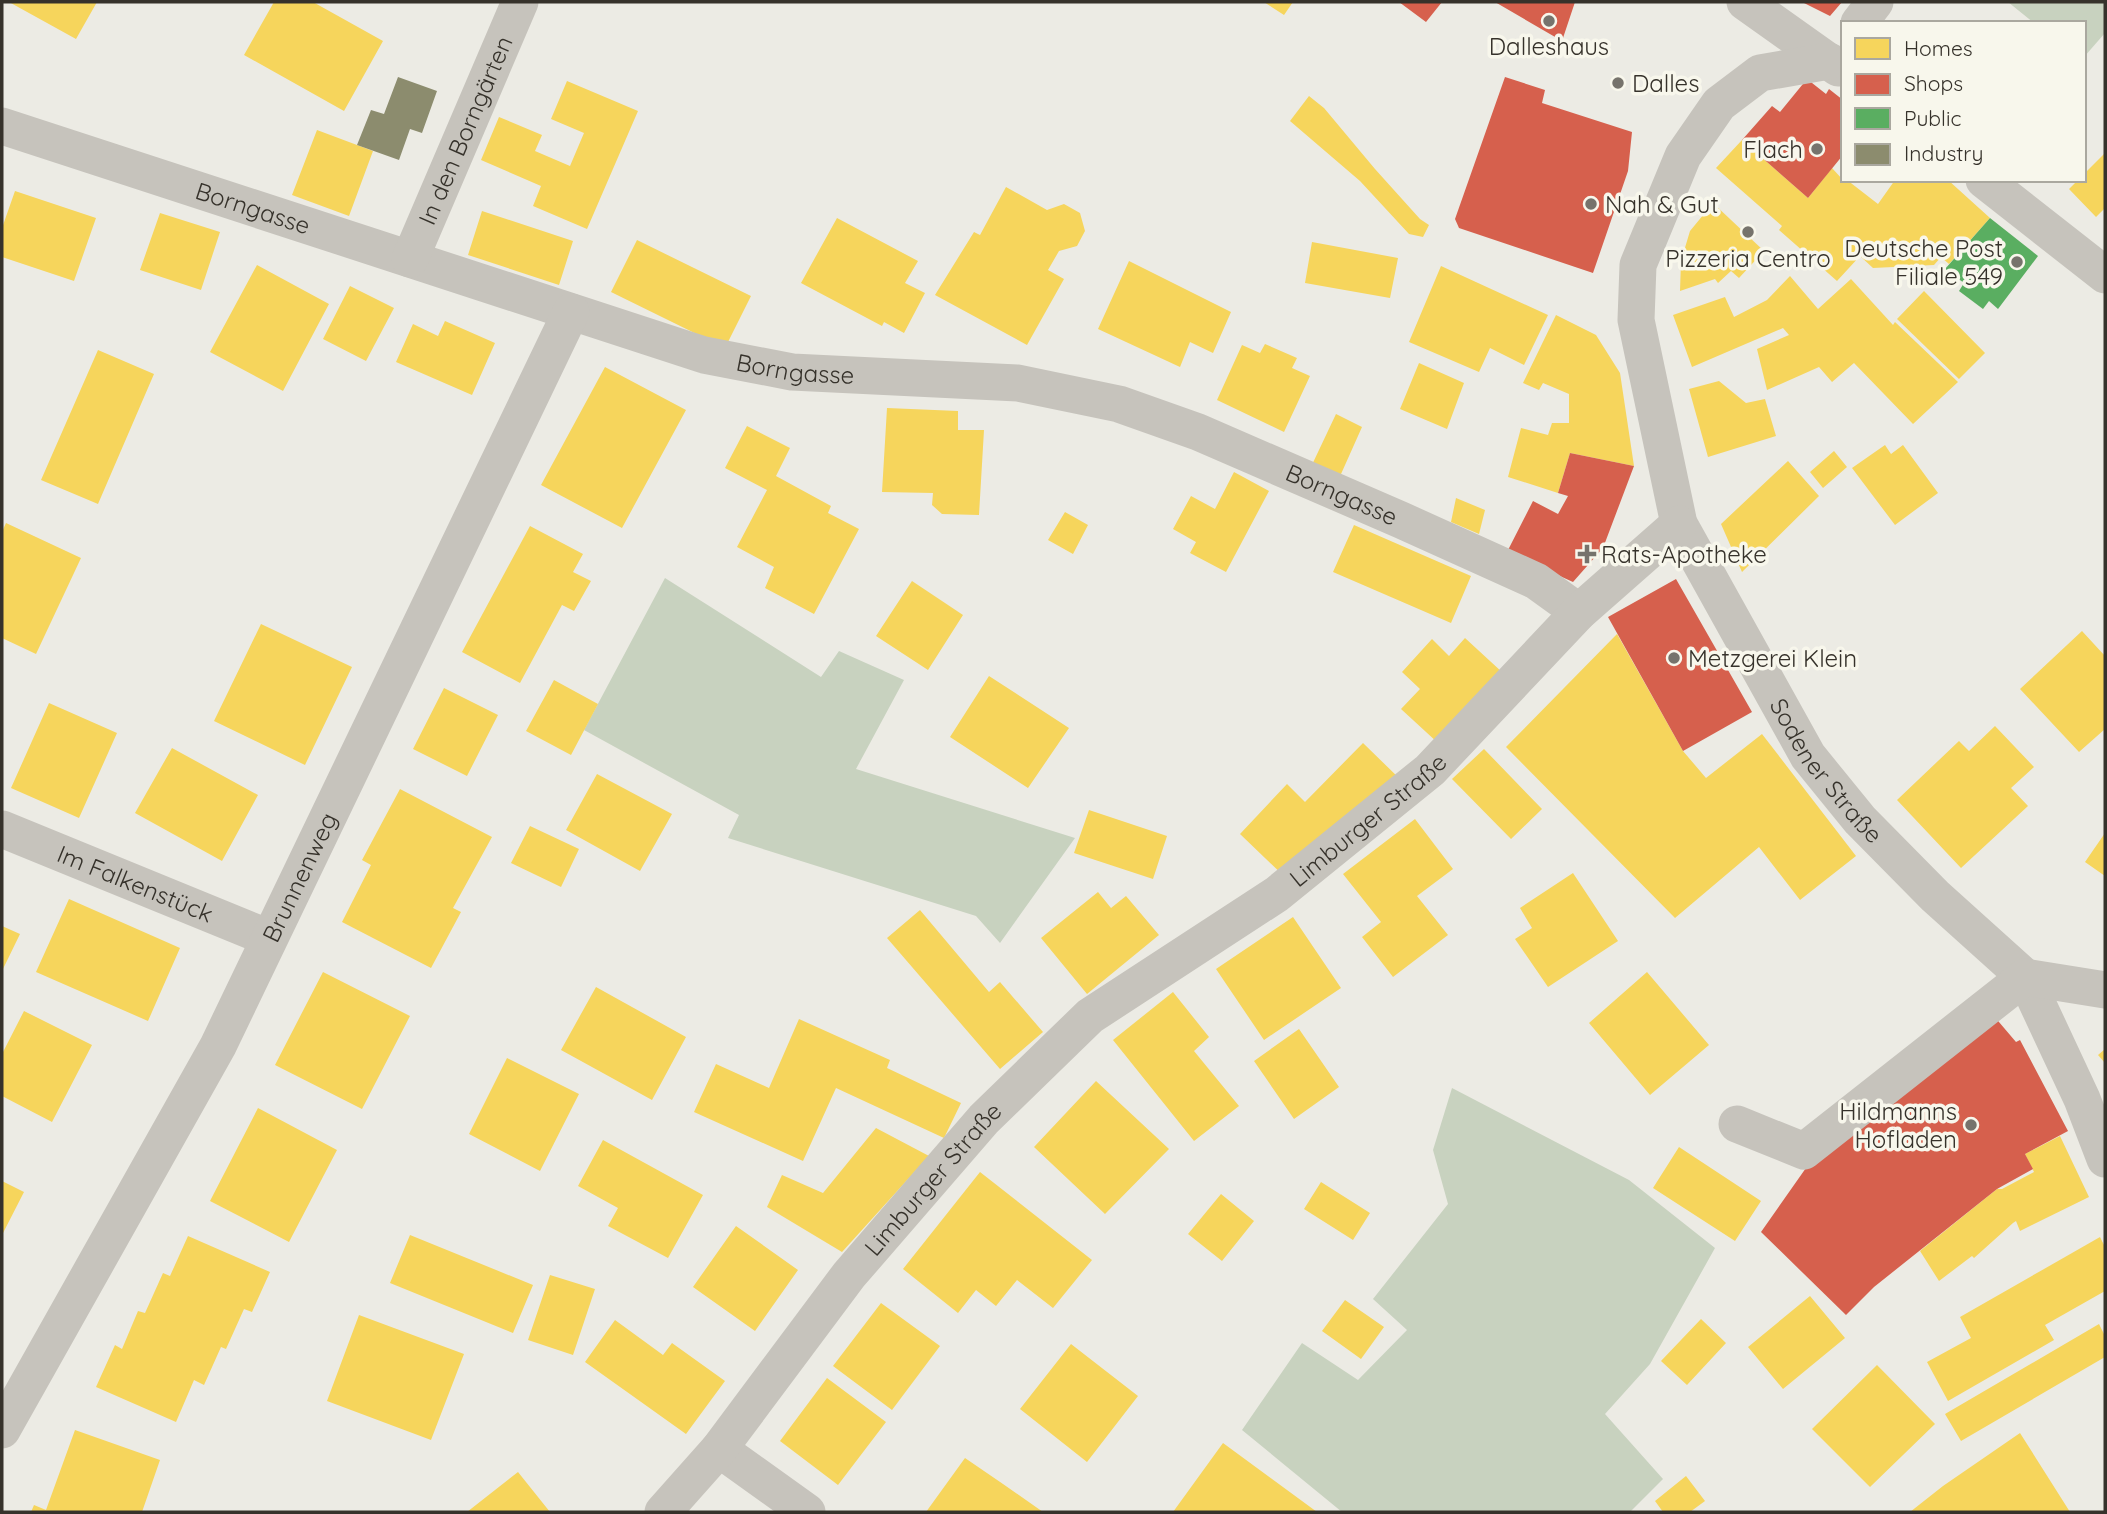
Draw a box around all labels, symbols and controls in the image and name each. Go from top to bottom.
marker: Dalleshaus [1541,13,1557,29]
legend [1841,21,2086,182]
street label: In den Borngärten [411,31,519,229]
place label: Dalleshaus [1489,31,1609,61]
text: Homes [1904,35,1973,61]
place label: Dalles [1632,68,1699,98]
text: Shops [1904,70,1963,96]
marker: Dalles [1610,75,1626,91]
text: Public [1904,105,1961,131]
place label: Flach [1743,134,1803,164]
text: Industry [1904,140,1983,166]
marker: Flach [1809,141,1825,157]
street label: Borngasse [192,175,314,241]
place label: Nah & Gut [1605,189,1719,219]
marker: Nah & Gut [1583,196,1599,212]
marker: Pizzeria Centro [1740,224,1756,240]
place label: Deutsche Post Filiale 549 [1844,233,2003,291]
place label: Pizzeria Centro [1665,243,1831,273]
marker: Deutsche Post Filiale 549 [2009,254,2025,270]
street label: Borngasse [734,347,855,390]
street label: Borngasse [1281,457,1402,532]
place label: Rats-Apotheke [1601,539,1767,569]
marker: Rats-Apotheke [1579,546,1595,562]
place label: Metzgerei Klein [1688,643,1857,673]
marker: Metzgerei Klein [1666,650,1682,666]
street label: Sodener Straße [1764,693,1889,849]
street label: Limburger Straße [1283,747,1453,893]
street label: Brunnenweg [255,807,343,947]
street label: Im Falkenstück [53,838,218,929]
street label: Limburger Straße [858,1096,1008,1262]
place label: Hildmanns Hofladen [1839,1096,1957,1154]
marker: Hildmanns Hofladen [1963,1117,1979,1133]

